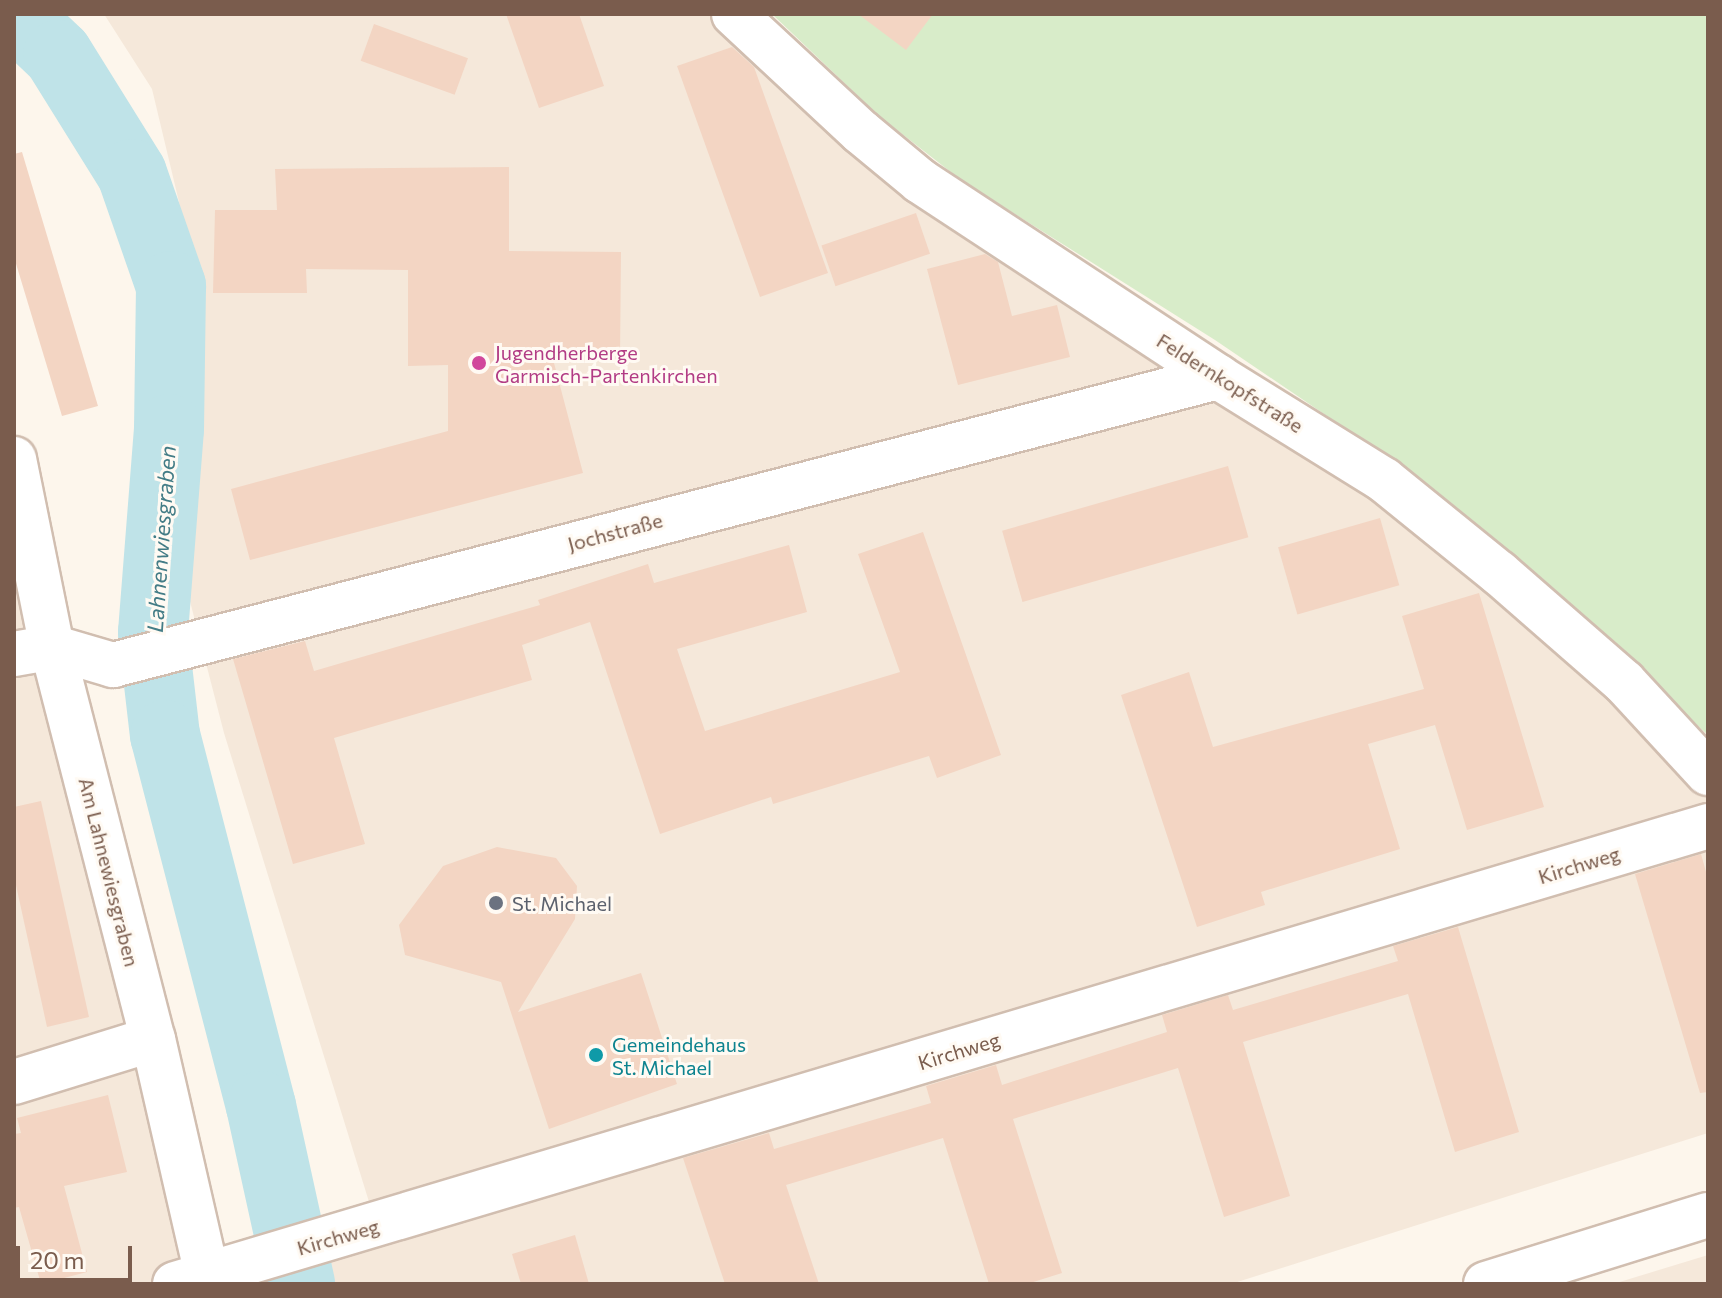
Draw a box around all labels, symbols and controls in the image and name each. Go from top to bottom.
street label: Feldernkopfstraße [1152,328,1308,438]
place label: Jugendherberge Garmisch-Partenkirchen [495,340,718,387]
marker: Jugendherberge Garmisch-Partenkirchen [470,354,488,372]
water label: Lahnenwiesgraben [141,445,181,633]
street label: Jochstraße [565,508,665,556]
street label: Am Lahnewiesgraben [74,775,144,969]
street label: Kirchweg [1535,841,1623,889]
place label: St. Michael [512,891,612,915]
marker: St. Michael [487,894,505,912]
street label: Kirchweg [915,1027,1003,1075]
place label: Gemeindehaus St. Michael [612,1032,746,1079]
marker: Gemeindehaus St. Michael [587,1046,605,1064]
street label: Kirchweg [294,1214,382,1260]
scale bar [20,1230,136,1280]
text: 20 m [30,1245,84,1274]

